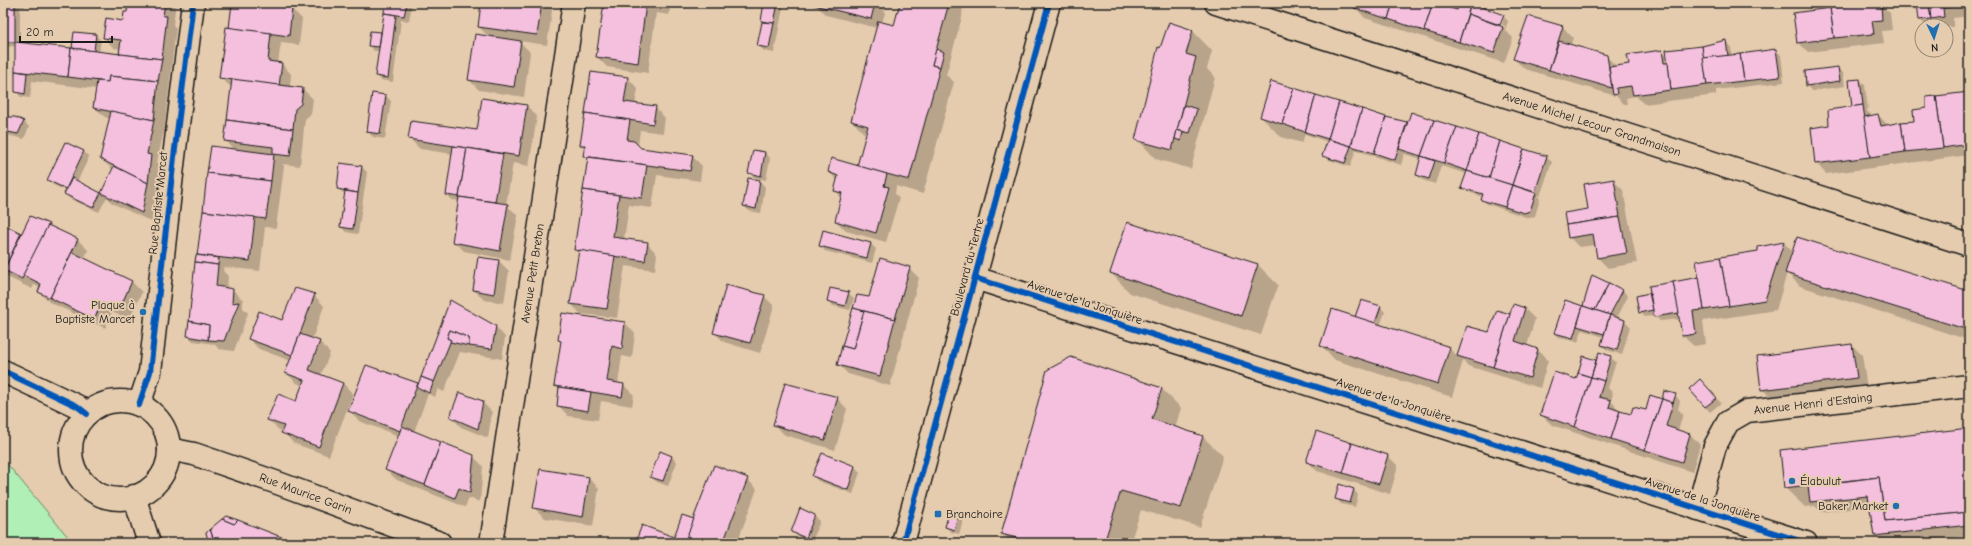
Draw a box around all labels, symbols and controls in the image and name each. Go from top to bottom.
scale bar [20,18,112,44]
north arrow [1914,18,1954,58]
text: 20 m [26,25,54,39]
text: N [1931,41,1939,54]
street label: Avenue Michel Lecour Grandmaison [1501,89,1683,159]
street label: Rue Baptiste Marcet [146,150,170,255]
street label: Boulevard du Tertre [947,216,987,318]
street label: Avenue Petit Breton [518,222,547,324]
street label: Avenue de la Jonquière [1026,277,1144,327]
place label: Plaque à Baptiste Marcet [55,298,136,326]
marker: Plaque à Baptiste Marcet [138,307,148,317]
street label: Avenue de la Jonquière [1335,375,1453,425]
street label: Avenue Henri d'Estaing [1753,390,1873,417]
street label: Rue Maurice Garin [257,470,354,517]
street label: Avenue de la Jonquière [1644,474,1762,524]
place label: Élabulut [1800,474,1841,488]
marker: Élabulut [1787,476,1797,486]
place label: Baker Market [1818,499,1889,513]
marker: Baker Market [1891,501,1901,511]
place label: Branchoire [946,507,1003,521]
marker: Branchoire [933,509,943,519]

